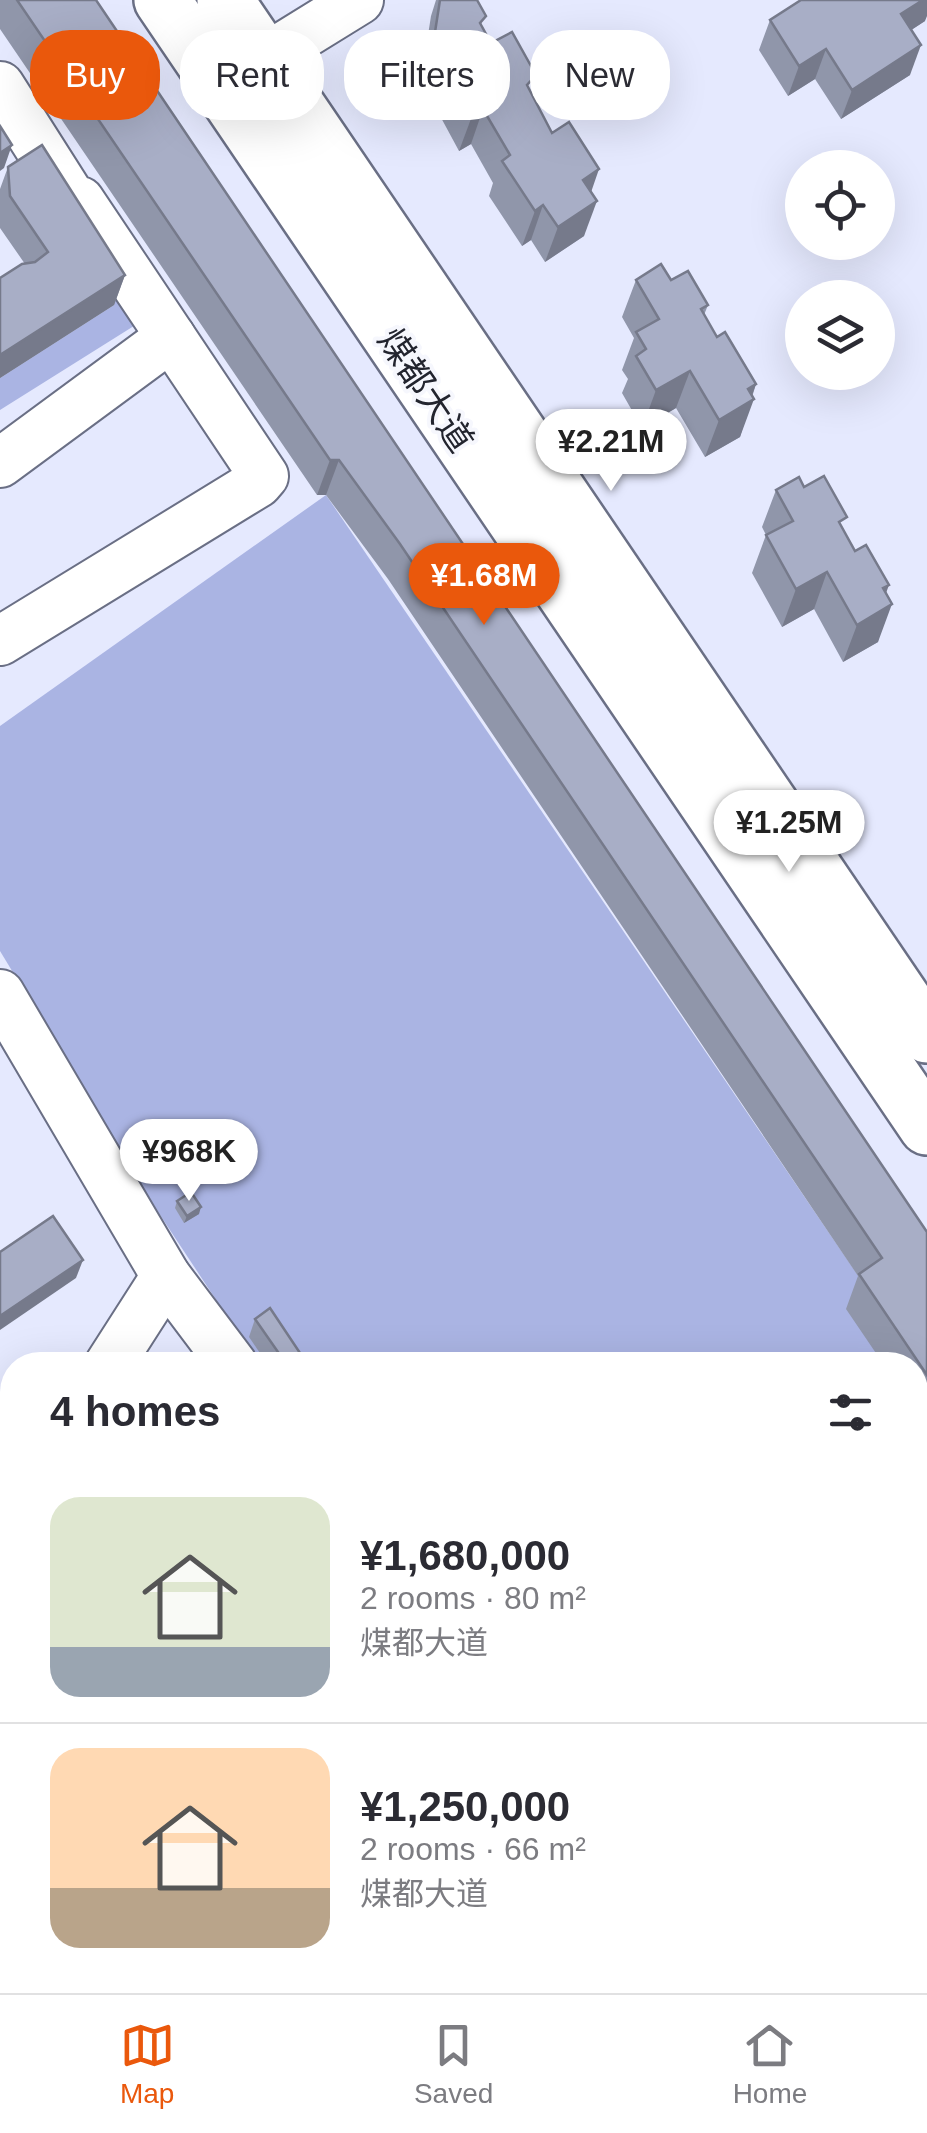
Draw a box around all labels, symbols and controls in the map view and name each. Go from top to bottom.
chip: Buy [30,30,160,120]
chip: Rent [180,30,324,120]
chip: Filters [344,30,510,120]
chip: New [530,30,670,120]
map controls [785,150,895,390]
button: locate [785,150,895,260]
button: layers [785,280,895,390]
street label: 煤都大道 [371,321,481,459]
pin: ¥2.21M [530,409,692,494]
text: ¥2.21M [558,423,664,459]
pin: ¥1.68M [403,543,565,628]
text: ¥1.68M [431,557,537,593]
pin: ¥1.25M [708,790,870,875]
text: ¥1.25M [736,804,842,840]
pin: ¥968K [119,1119,259,1204]
text: ¥968K [142,1133,236,1169]
icon: filters [823,1385,878,1440]
text: 4 homes [50,1388,220,1435]
text: ¥1,680,000 [360,1532,570,1579]
icon: home [130,1537,250,1657]
text: 2 rooms · 80 m² [360,1580,586,1616]
text: 煤都大道 [360,1625,488,1661]
text: ¥1,250,000 [360,1783,570,1830]
icon: home [130,1788,250,1908]
text: 2 rooms · 66 m² [360,1831,586,1867]
text: 煤都大道 [360,1876,488,1912]
tab: Map [120,2018,175,2110]
tab: Saved [414,2018,493,2110]
tab: Home [733,2018,807,2110]

